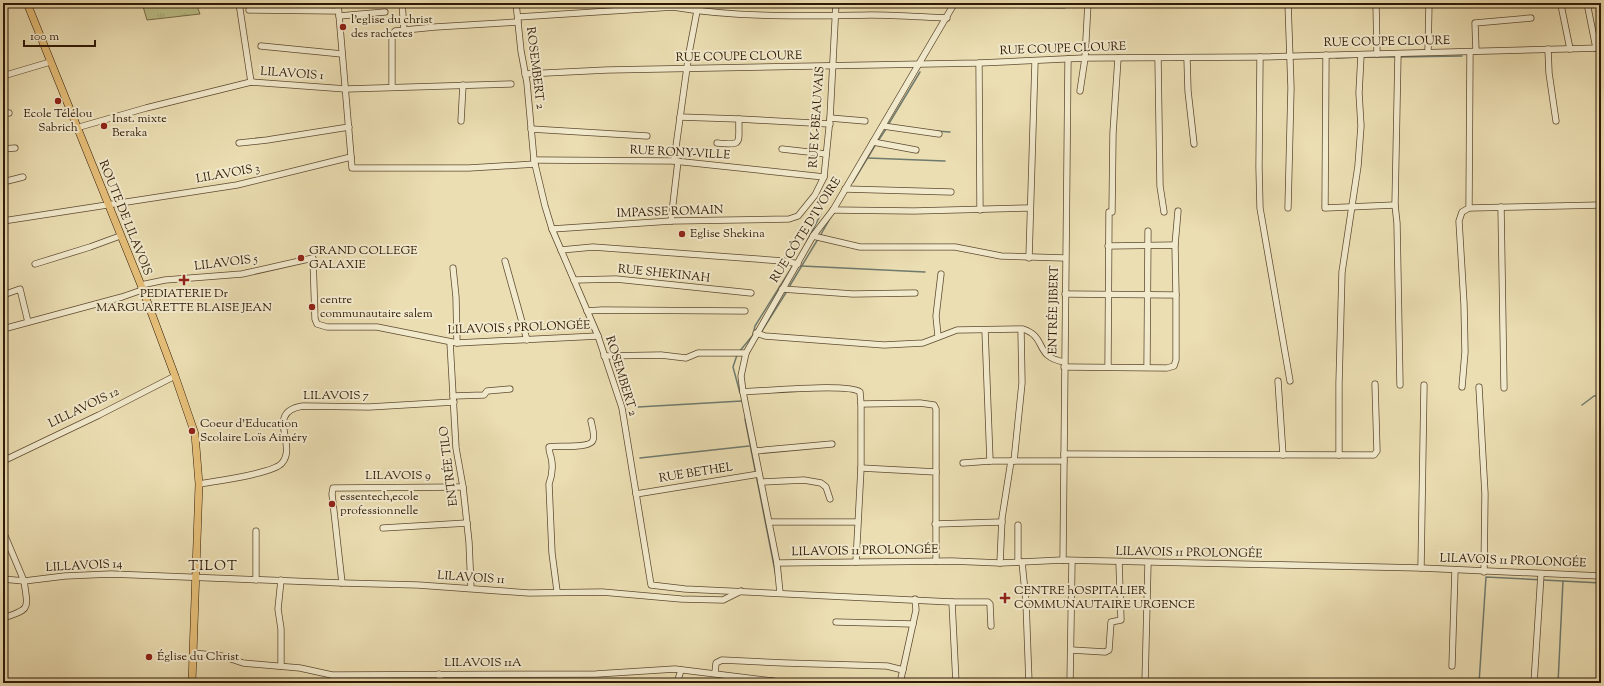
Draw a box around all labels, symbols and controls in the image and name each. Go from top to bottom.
place label: l'eglise du christ des rachetes [351,11,433,43]
scale bar [24,22,95,48]
marker: l'eglise du christ des rachetes [338,22,348,32]
street label: ROSEMBERT 2 [521,26,549,111]
text: 100 m [30,28,59,46]
street label: RUE COUPE CLOURE [1324,32,1451,52]
street label: RUE COUPE CLOURE [999,38,1127,60]
street label: RUE COUPE CLOURE [676,47,803,67]
street label: LILAVOIS 1 [260,63,324,85]
street label: RUE K-BEAUVAIS [804,65,830,169]
marker: Ecole Télélou Sabrich [53,96,63,106]
place label: Ecole Télélou Sabrich [24,105,93,137]
place label: Inst. mixte Beraka [112,110,167,142]
marker: Inst. mixte Beraka [99,121,109,131]
street label: RUE RONY-VILLE [629,141,732,165]
street label: ROUTE DE LILAVOIS [94,158,156,278]
street label: LILAVOIS 3 [195,160,262,188]
street label: RUE CÔTE D'IVOIRE [766,173,846,286]
street label: IMPASSE ROMAIN [616,201,724,223]
place label: Eglise Shekina [690,225,765,243]
marker: Eglise Shekina [677,229,687,239]
place label: GRAND COLLEGE GALAXIE [309,242,418,274]
street label: LILAVOIS 5 [193,250,259,276]
marker: GRAND COLLEGE GALAXIE [296,253,306,263]
street label: RUE SHEKINAH [617,260,712,288]
street label: ENTRÉE JIBERT [1044,265,1064,355]
marker: PEDIATERIE Dr MARGUARETTE BLAISE JEAN [178,274,190,286]
place label: PEDIATERIE Dr MARGUARETTE BLAISE JEAN [96,285,272,317]
place label: centre communautaire salem [320,291,433,323]
marker: centre communautaire salem [307,302,317,312]
street label: LILAVOIS 5 PROLONGÉE [447,316,591,339]
street label: ROSEMBERT 2 [600,334,642,419]
street label: LILLAVOIS 12 [46,383,123,433]
street label: LILAVOIS 7 [303,387,369,405]
place label: Coeur d'Education Scolaire Loïs Aiméry [200,415,307,447]
street label: ENTRÉE TILO [435,425,463,507]
marker: Coeur d'Education Scolaire Loïs Aiméry [187,426,197,436]
street label: RUE BETHEL [658,458,734,488]
street label: LILAVOIS 9 [365,467,431,485]
place label: essentech,ecole professionnelle [340,488,419,520]
marker: essentech,ecole professionnelle [327,499,337,509]
street label: LILAVOIS 11 PROLONGÉE [791,541,939,561]
street label: LILAVOIS 11 PROLONGÉE [1115,543,1263,563]
street label: LILAVOIS 11 PROLONGÉE [1439,549,1587,573]
street label: LILLAVOIS 14 [45,555,123,577]
district label: TILOT [188,557,238,577]
street label: LILAVOIS 11 [437,567,505,589]
place label: CENTRE hOSPITALIER COMMUNAUTAIRE URGENCE [1014,582,1196,614]
marker: CENTRE hOSPITALIER COMMUNAUTAIRE URGENCE [999,592,1011,604]
place label: Église du Christ [157,648,239,666]
marker: Église du Christ [144,652,154,662]
street label: LILAVOIS 11A [444,654,522,672]

